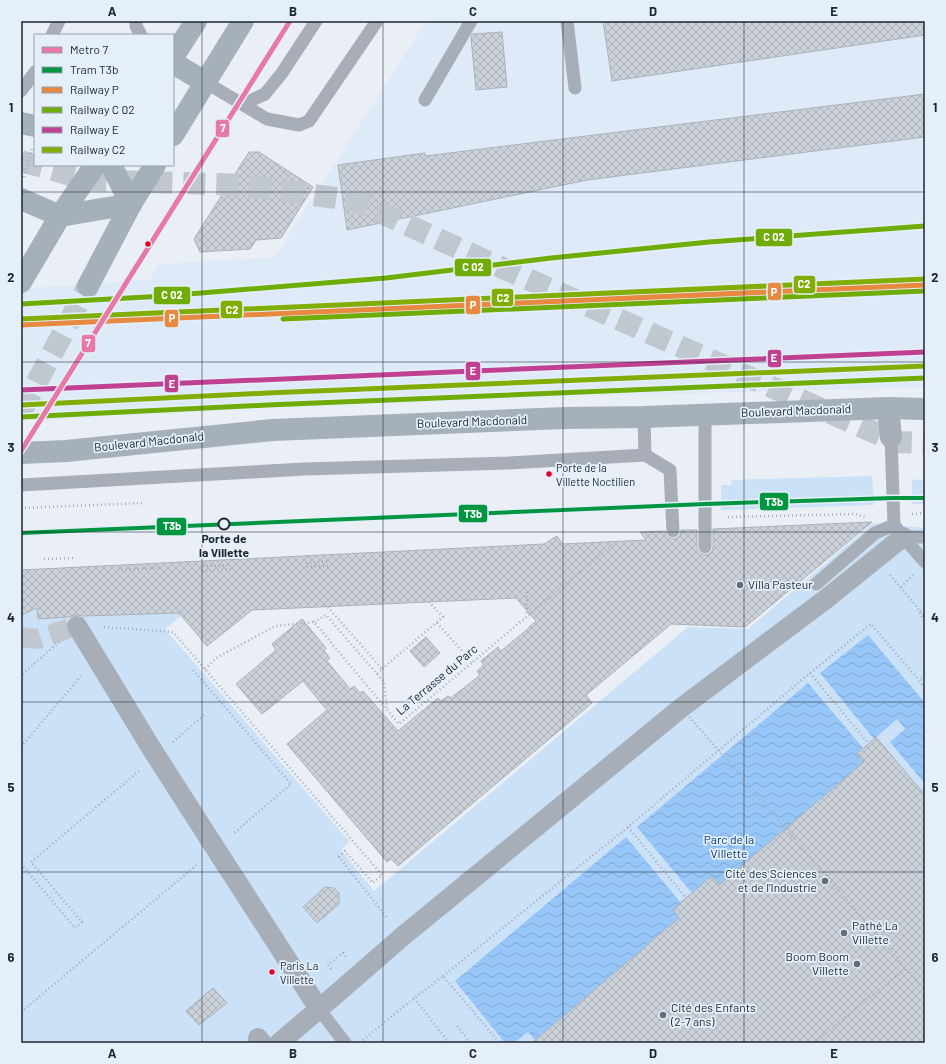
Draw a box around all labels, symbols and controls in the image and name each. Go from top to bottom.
text: A [108,3,117,19]
text: B [289,3,297,19]
text: C [469,3,477,19]
text: D [649,3,657,19]
text: E [830,3,838,19]
legend [34,34,174,166]
text: Metro 7 [70,42,109,56]
text: Tram T3b [70,62,119,76]
text: Railway P [70,82,119,96]
text: 1 [9,99,13,115]
text: 1 [933,99,937,115]
text: Railway C 02 [70,102,135,116]
line badge: 7 [215,119,230,138]
text: 7 [220,121,226,134]
text: Railway E [70,122,119,136]
text: Railway C2 [70,142,126,156]
line badge: C 02 [755,228,793,247]
text: C 02 [763,230,785,243]
unlabelled marker [143,239,153,249]
line badge: C 02 [454,258,492,277]
text: C 02 [462,260,484,273]
text: 2 [7,269,15,285]
text: 2 [931,269,939,285]
line badge: C2 [793,275,816,294]
text: C2 [798,277,810,290]
line badge: P [767,282,782,301]
text: P [771,285,778,298]
line badge: C 02 [153,286,191,305]
text: C 02 [161,288,183,301]
line badge: C2 [491,288,514,307]
text: C2 [497,291,509,304]
line badge: P [465,295,481,315]
text: P [470,298,477,311]
line badge: C2 [220,300,243,319]
text: C2 [226,303,238,316]
line badge: P [164,309,179,328]
text: P [169,311,176,324]
line badge: 7 [81,334,96,353]
text: 7 [85,336,91,349]
line badge: E [767,349,782,368]
text: E [771,351,778,364]
line badge: E [465,361,481,381]
text: E [470,364,477,377]
line badge: E [164,374,179,393]
text: E [169,377,176,390]
street label: Boulevard Macdonald [741,401,851,419]
street label: Boulevard Macdonald [417,412,527,430]
street label: Boulevard Macdonald [93,428,205,454]
text: 3 [7,439,15,455]
text: 3 [931,439,939,455]
place label: Porte de la Villette Noctilien [556,461,635,488]
marker: Porte de la Villette Noctilien [544,469,554,479]
line badge: T3b [759,492,789,511]
text: T3b [765,495,783,508]
line badge: T3b [458,504,488,523]
text: T3b [464,507,482,520]
line badge: T3b [156,517,187,536]
marker: Porte de la Villette [217,517,231,531]
text: T3b [163,519,181,532]
place label: Porte de la Villette [199,531,249,559]
place label: Villa Pasteur [748,577,813,591]
marker: Villa Pasteur [735,580,745,590]
text: 4 [7,609,15,625]
text: 4 [931,609,939,625]
street label: La Terrasse du Parc [393,641,480,717]
text: 5 [7,779,15,795]
text: 5 [931,779,939,795]
park label: Parc de la Villette [704,832,754,860]
place label: Cité des Sciences et de l'Industrie [725,866,817,894]
marker: Cité des Sciences et de l'Industrie [820,876,830,886]
place label: Pathé La Villette [852,918,898,946]
marker: Pathé La Villette [839,928,849,938]
text: 6 [8,949,15,965]
place label: Boom Boom Villette [786,949,849,977]
text: 6 [932,949,939,965]
place label: Paris La Villette [280,959,318,986]
marker: Boom Boom Villette [852,959,862,969]
marker: Paris La Villette [267,967,277,977]
place label: Cité des Enfants (2-7 ans) [670,1000,756,1028]
marker: Cité des Enfants (2-7 ans) [658,1010,668,1020]
text: A [108,1045,117,1061]
text: B [289,1045,297,1061]
text: C [469,1045,477,1061]
text: D [649,1045,657,1061]
text: E [830,1045,838,1061]

